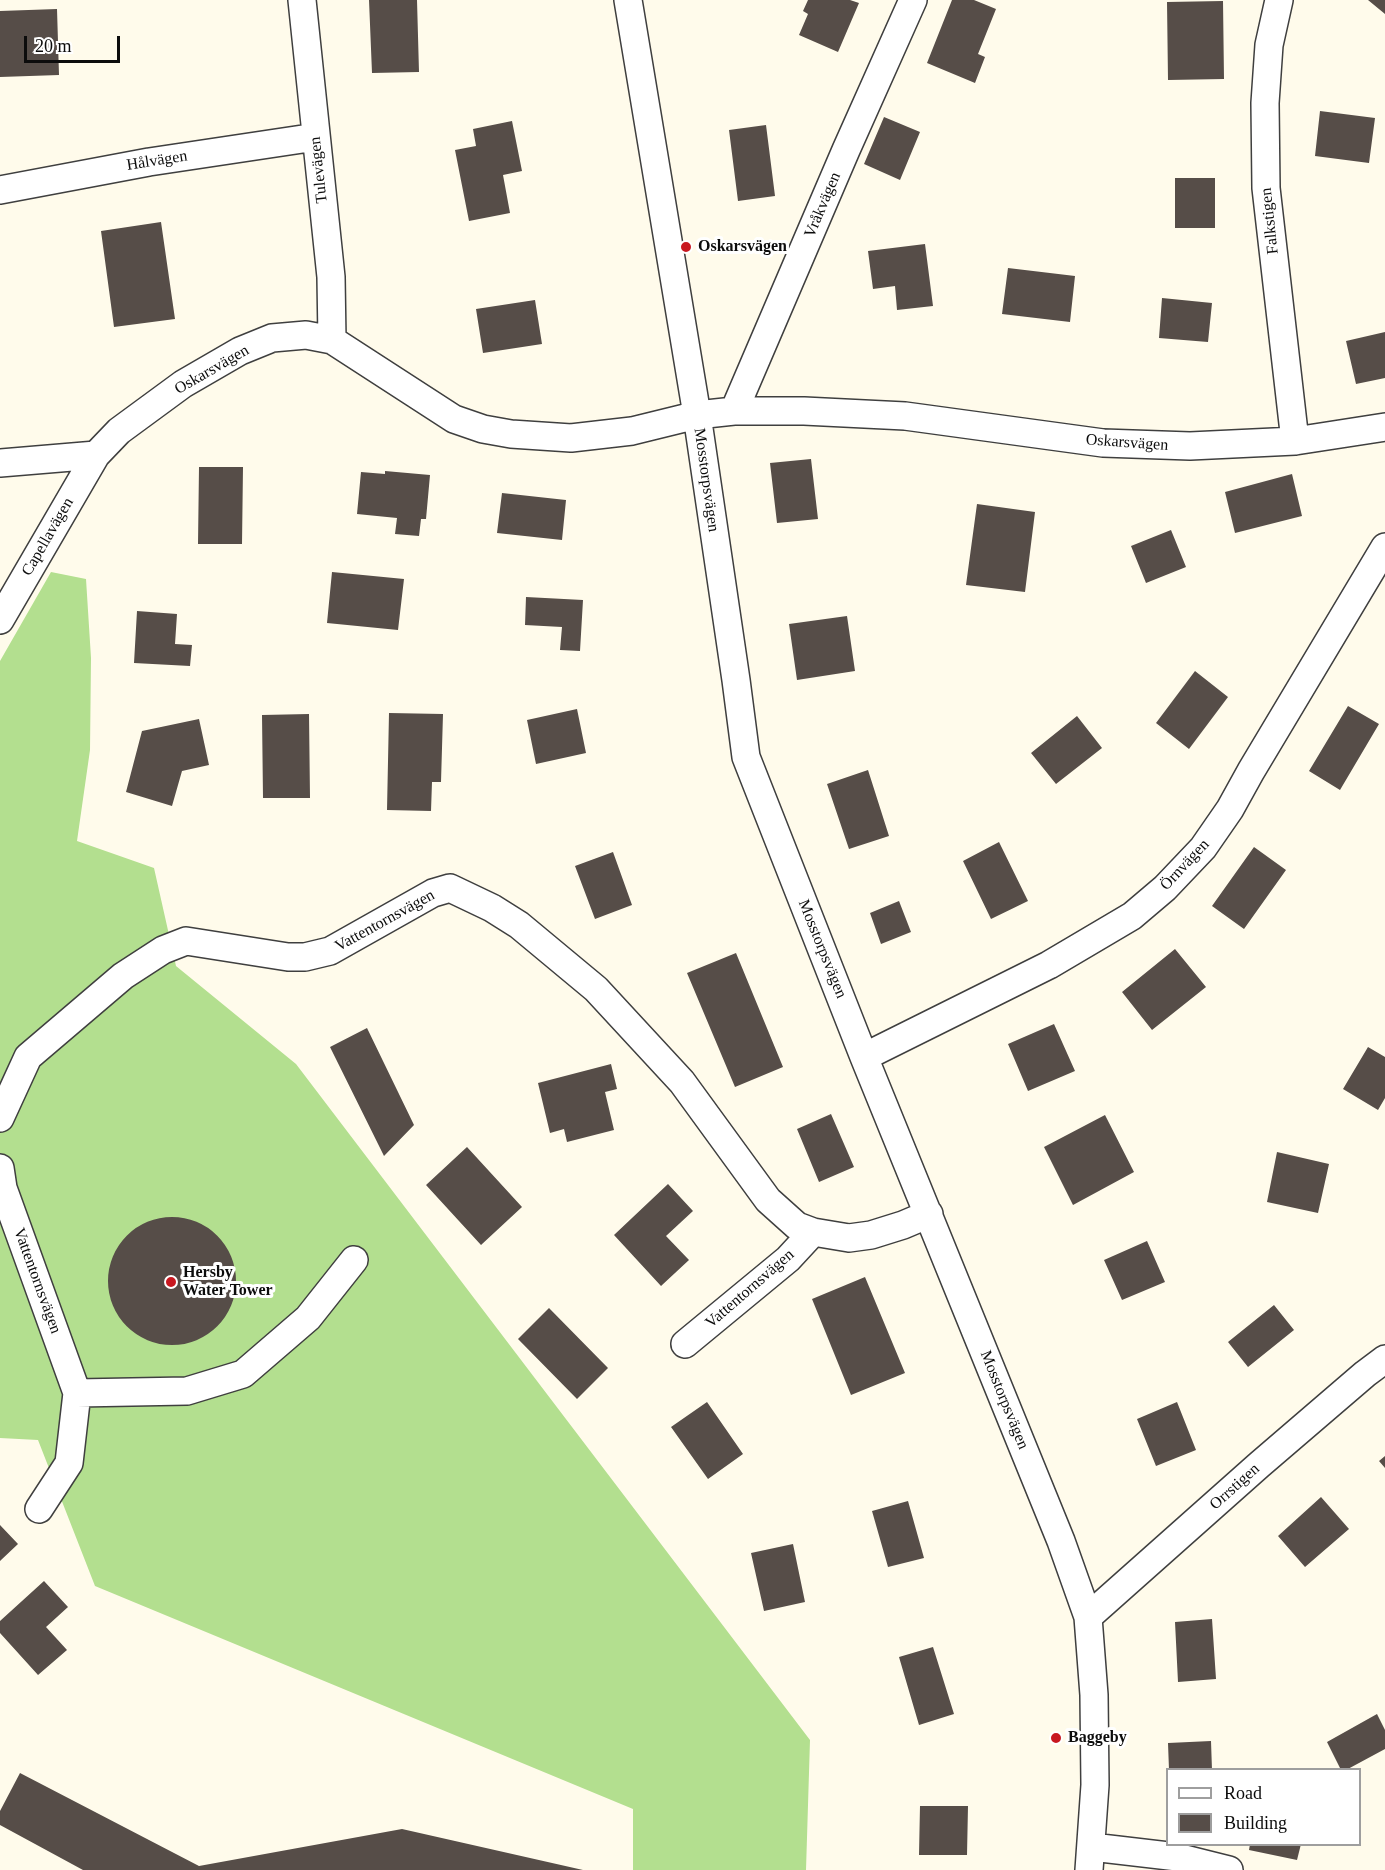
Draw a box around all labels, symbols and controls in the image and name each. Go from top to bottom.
scale bar [27,24,123,62]
text: 20 m [35,36,72,56]
street label: Tulevägen [306,136,332,204]
street label: Hålvägen [125,147,189,175]
street label: Vråkvägen [801,169,845,241]
street label: Falkstigen [1257,187,1283,255]
place label: Oskarsvägen [698,237,787,257]
marker: Oskarsvägen [679,240,693,254]
street label: Oskarsvägen [171,341,253,399]
street label: Mosstorpsvägen [689,427,723,533]
street label: Oskarsvägen [1085,431,1169,455]
street label: Capellavägen [18,494,78,580]
street label: Örnvägen [1156,835,1214,895]
street label: Vattentornsvägen [332,886,438,956]
street label: Mosstorpsvägen [793,897,851,1001]
street label: Vattentornsvägen [9,1226,65,1336]
street label: Vattentornsvägen [702,1245,798,1333]
place label: Hersby Water Tower [183,1263,273,1301]
marker: Hersby Water Tower [164,1275,178,1289]
street label: Mosstorpsvägen [975,1348,1033,1452]
street label: Orrstigen [1206,1460,1264,1514]
place label: Baggeby [1068,1728,1127,1748]
marker: Baggeby [1049,1731,1063,1745]
legend [1166,1768,1361,1846]
text: Road [1224,1783,1262,1803]
text: Building [1224,1813,1287,1833]

